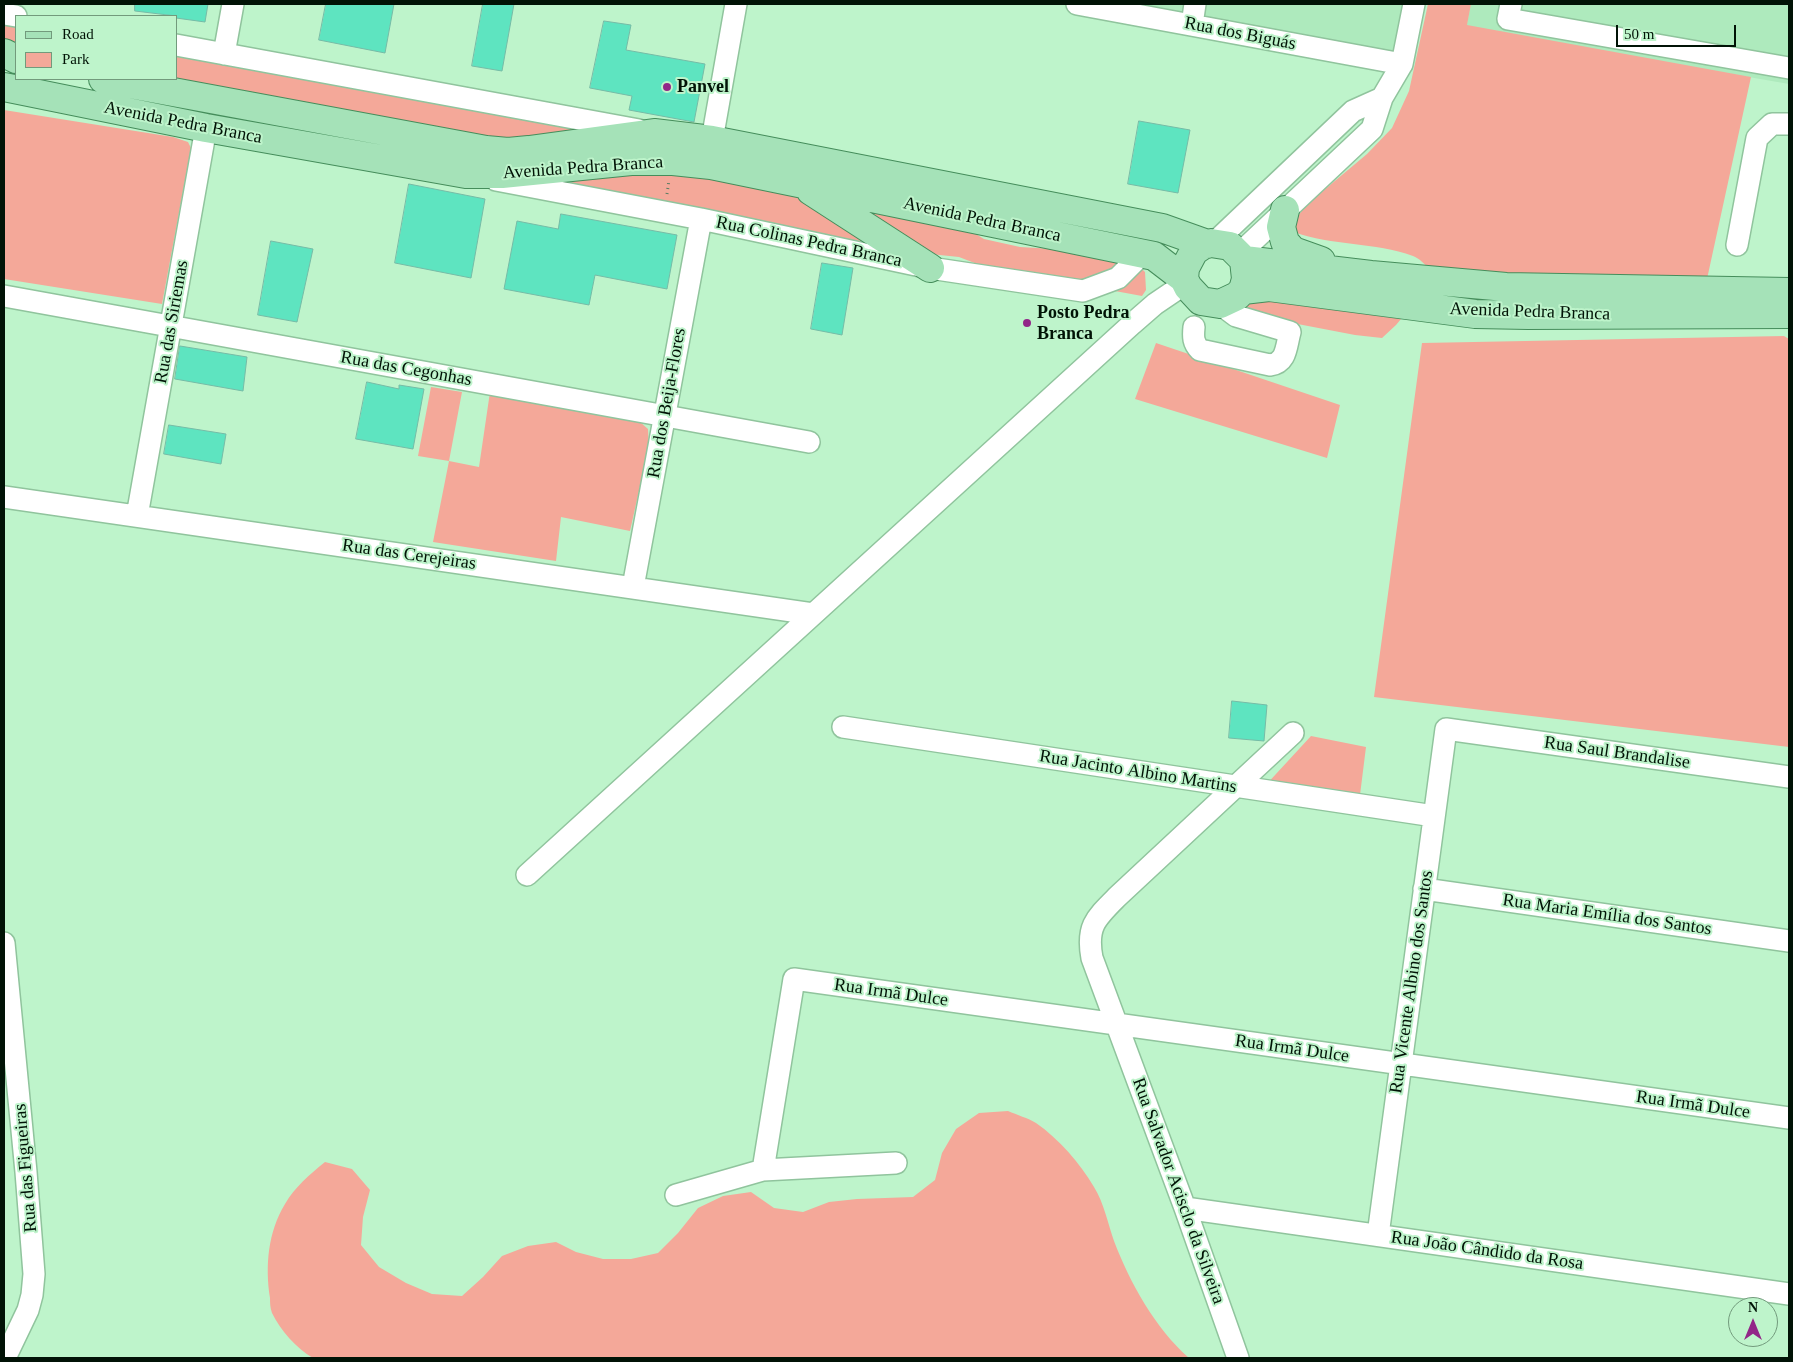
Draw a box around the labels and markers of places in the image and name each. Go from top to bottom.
place label: Panvel [677,76,729,98]
marker: Panvel [661,81,673,93]
place label: Posto Pedra Branca [1037,302,1129,344]
marker: Posto Pedra Branca [1021,317,1033,329]

